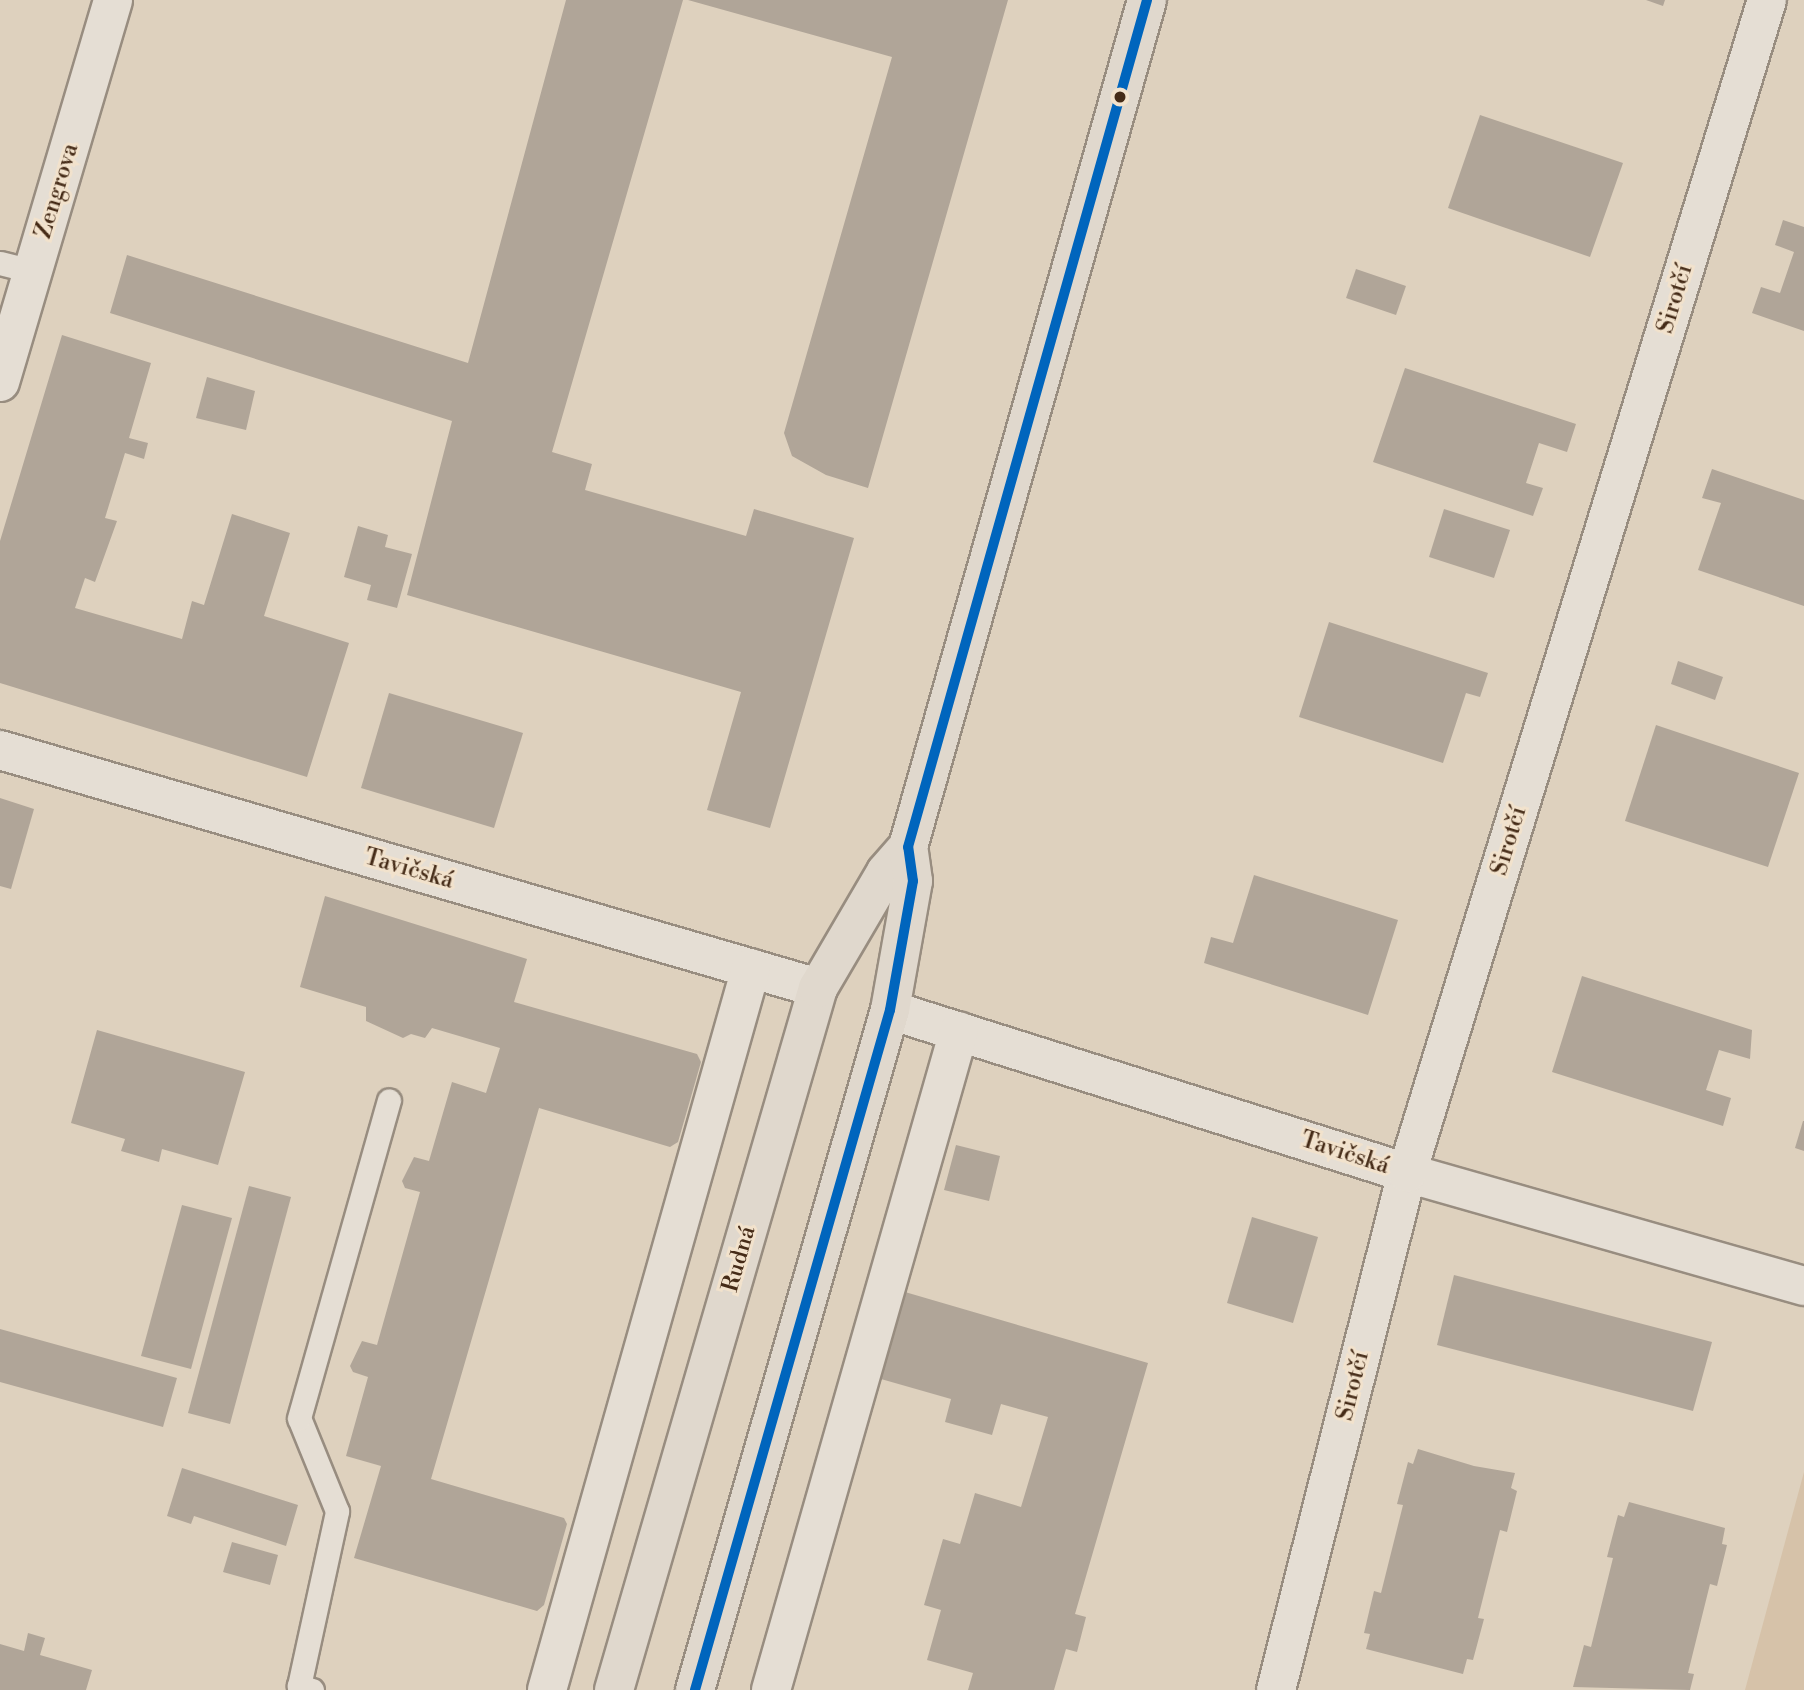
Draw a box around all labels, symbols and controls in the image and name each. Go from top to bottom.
unlabelled marker [1113,90,1127,104]
street label: Zengrova [29,140,85,242]
street label: Sirotčí [1652,261,1698,337]
street label: Sirotčí [1486,803,1532,879]
street label: Tavičská [361,843,457,895]
street label: Tavičská [1297,1126,1393,1180]
street label: Rudná [716,1223,762,1295]
street label: Sirotčí [1331,1349,1375,1423]

